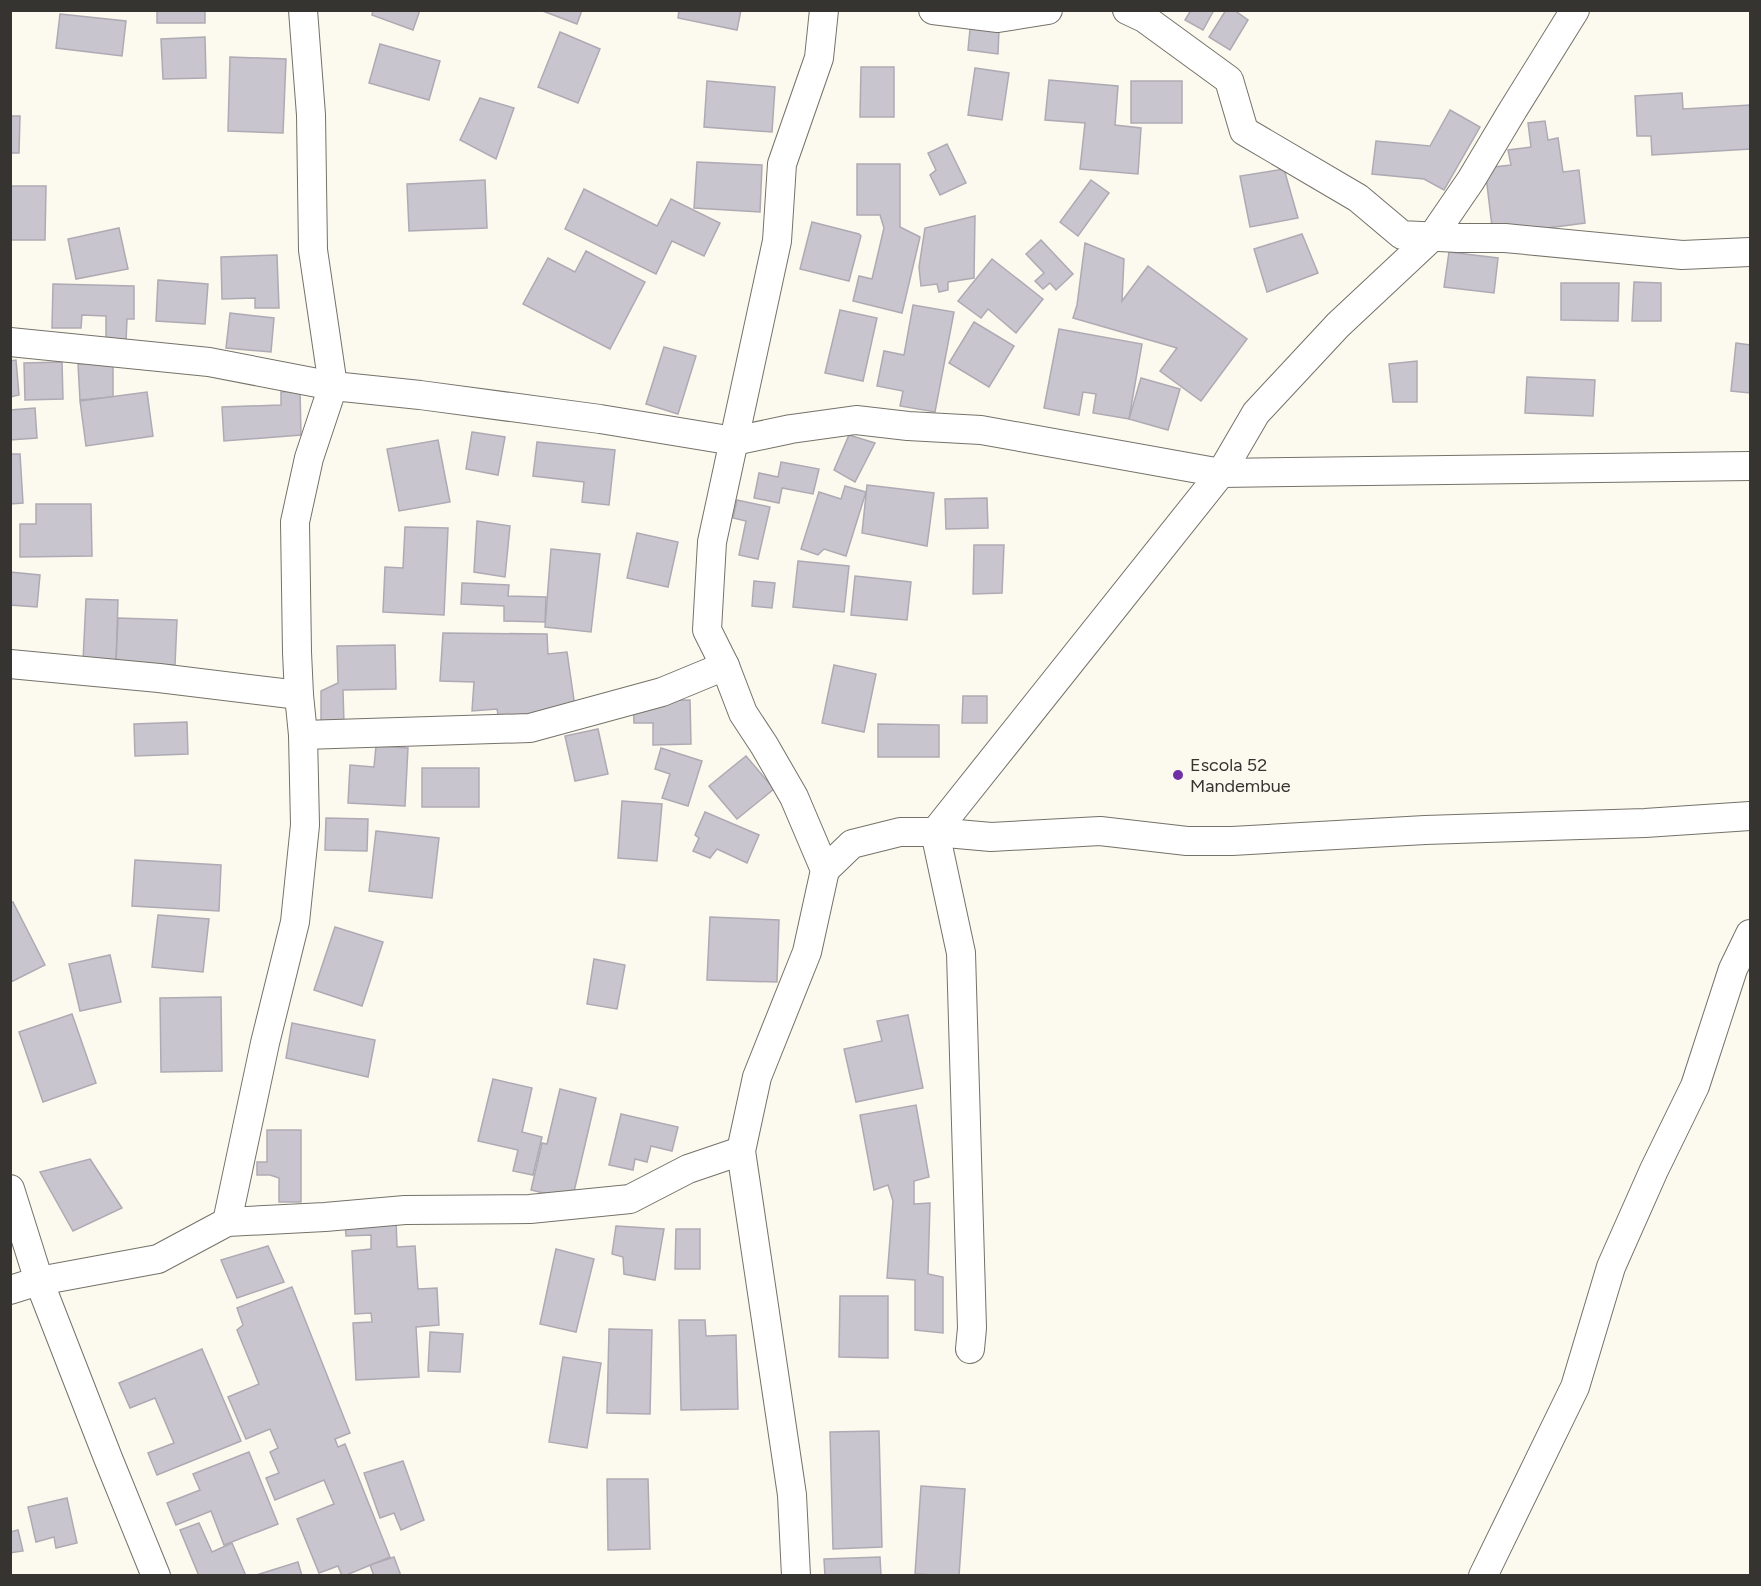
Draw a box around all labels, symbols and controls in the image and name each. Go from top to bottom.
place label: Escola 52 Mandembue [1190,754,1291,797]
marker: Escola 52 Mandembue [1171,768,1185,782]

